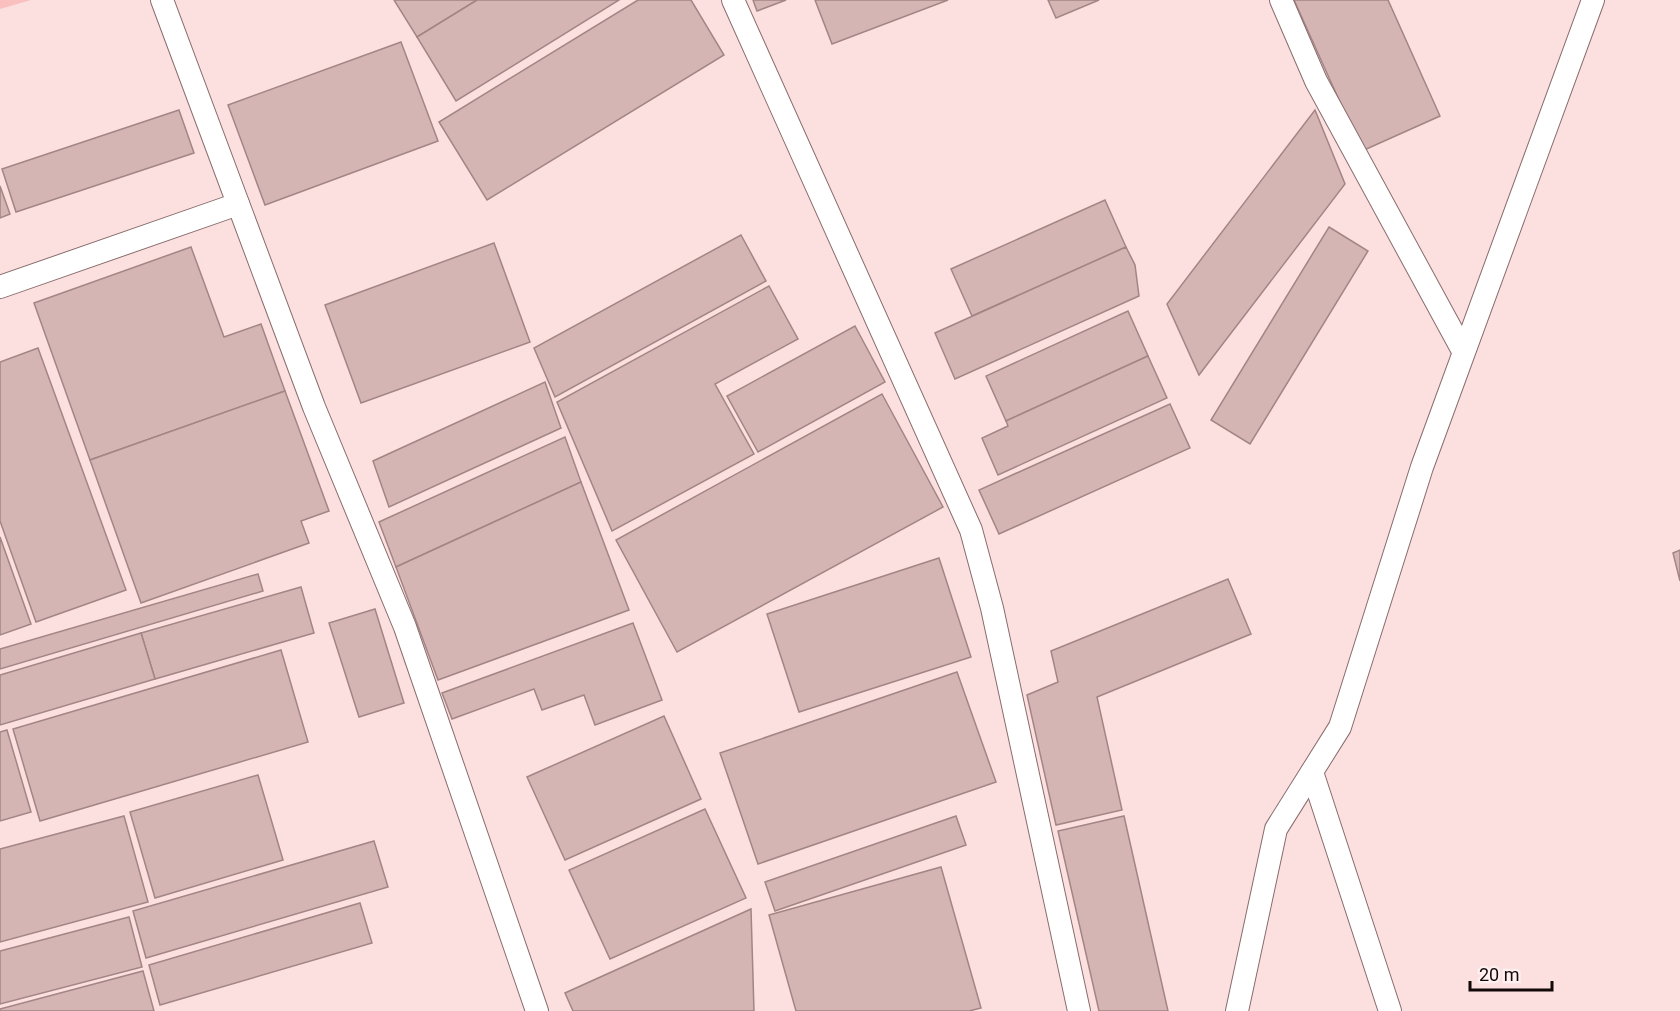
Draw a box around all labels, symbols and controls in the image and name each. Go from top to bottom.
scale bar [1470,954,1552,992]
text: 20 m [1479,964,1519,985]

